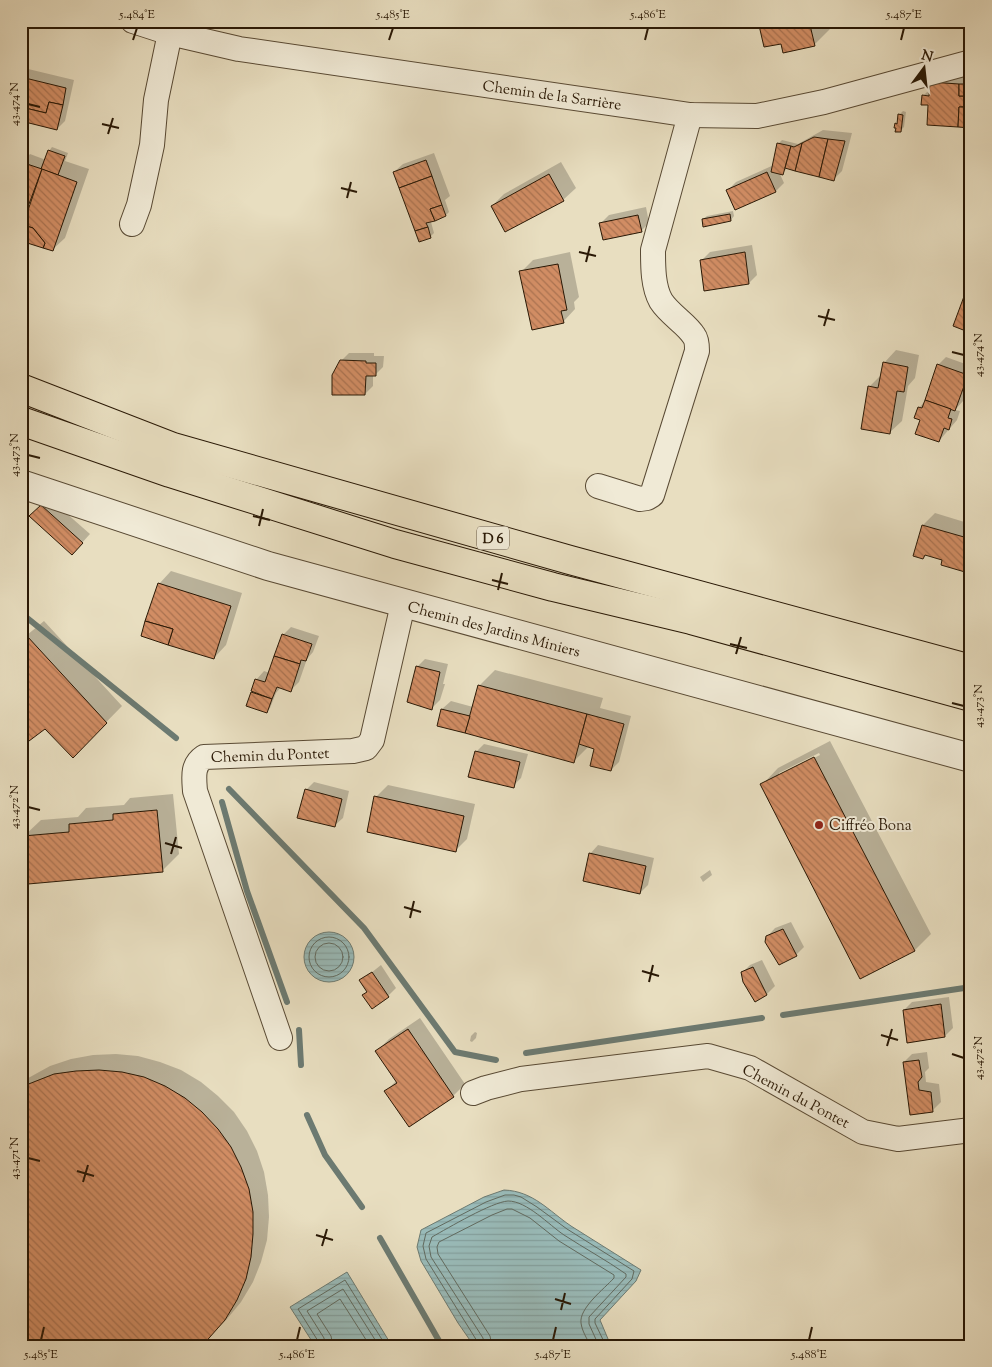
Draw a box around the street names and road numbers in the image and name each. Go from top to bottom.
street label: Chemin de la Sarrière [481,76,623,117]
road number: D 6 [477,526,509,550]
street label: Chemin des Jardins Miniers [405,597,582,664]
street label: Chemin du Pontet [210,744,330,769]
street label: Chemin du Pontet [738,1060,853,1134]

